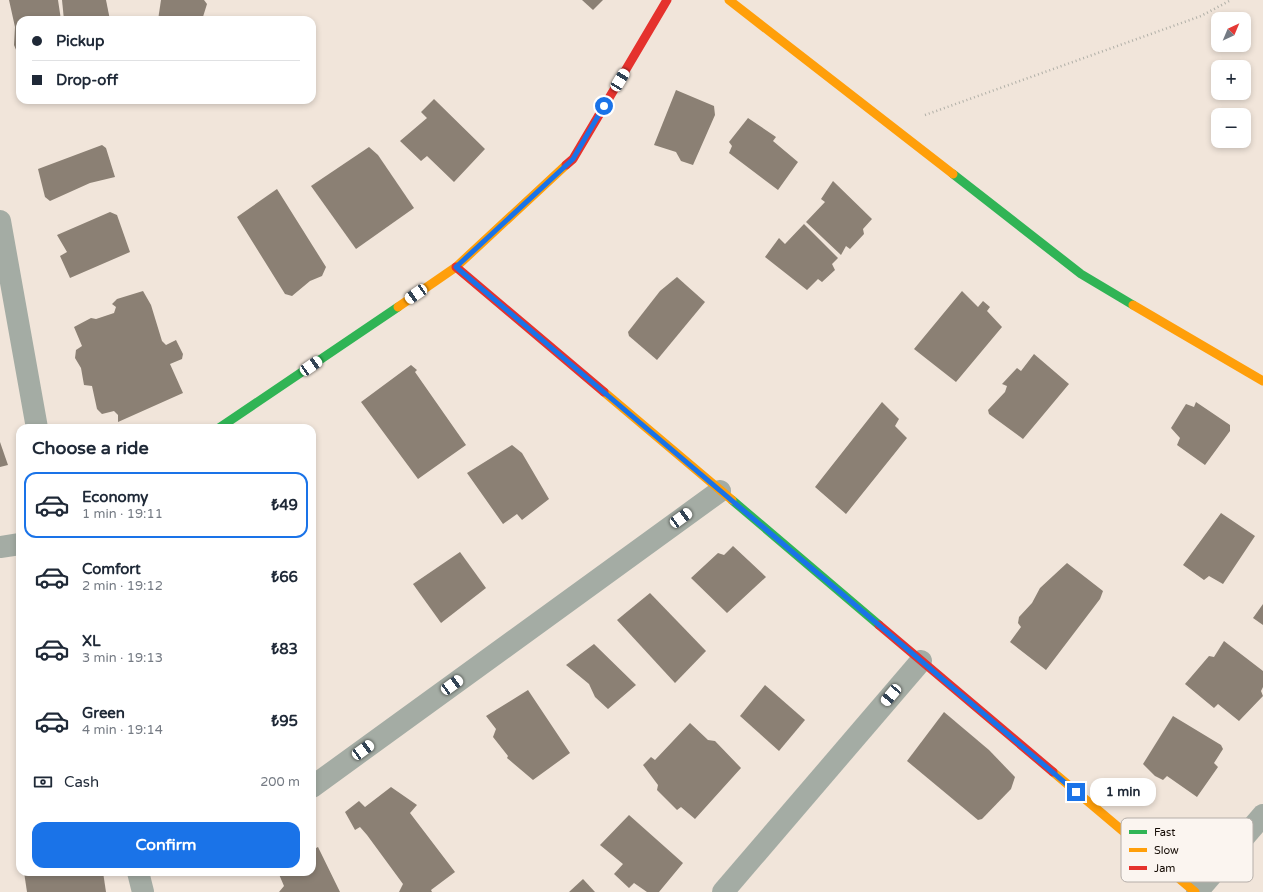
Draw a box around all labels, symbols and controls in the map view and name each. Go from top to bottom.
north arrow [1211,12,1251,52]
map controls [1211,12,1251,148]
text: Pickup [56,32,104,50]
button: + [1211,60,1251,100]
car [609,67,631,93]
text: Drop-off [56,71,118,89]
route start [595,97,613,115]
button: − [1211,108,1251,148]
car [403,282,429,306]
car [298,354,324,378]
text: Choose a ride [32,437,149,459]
icon: car [34,487,70,523]
text: Economy [82,488,148,506]
text: ₺49 [271,496,298,514]
text: 1 min · 19:11 [82,506,163,522]
car [668,506,694,530]
icon: car [34,559,70,595]
text: Comfort [82,560,141,578]
text: ₺66 [271,568,298,586]
text: 2 min · 19:12 [82,578,163,594]
icon: car [34,631,70,667]
text: XL [82,632,101,650]
text: ₺83 [271,640,298,658]
text: 3 min · 19:13 [82,650,163,666]
car [439,673,465,697]
car [879,682,903,708]
icon: car [34,703,70,739]
text: Green [82,704,125,722]
text: ₺95 [271,712,298,730]
text: 4 min · 19:14 [82,722,163,738]
car [350,738,376,762]
icon: cash [32,771,54,793]
text: Cash [64,773,99,791]
text: 200 m [260,774,300,790]
callout: 1 min [1090,778,1156,806]
route end [1067,783,1085,801]
text: 1 min [1106,784,1140,800]
legend [1121,818,1253,882]
button: Confirm [32,822,300,868]
text: Fast [1154,826,1175,839]
text: Slow [1154,844,1179,857]
text: Jam [1154,862,1175,875]

